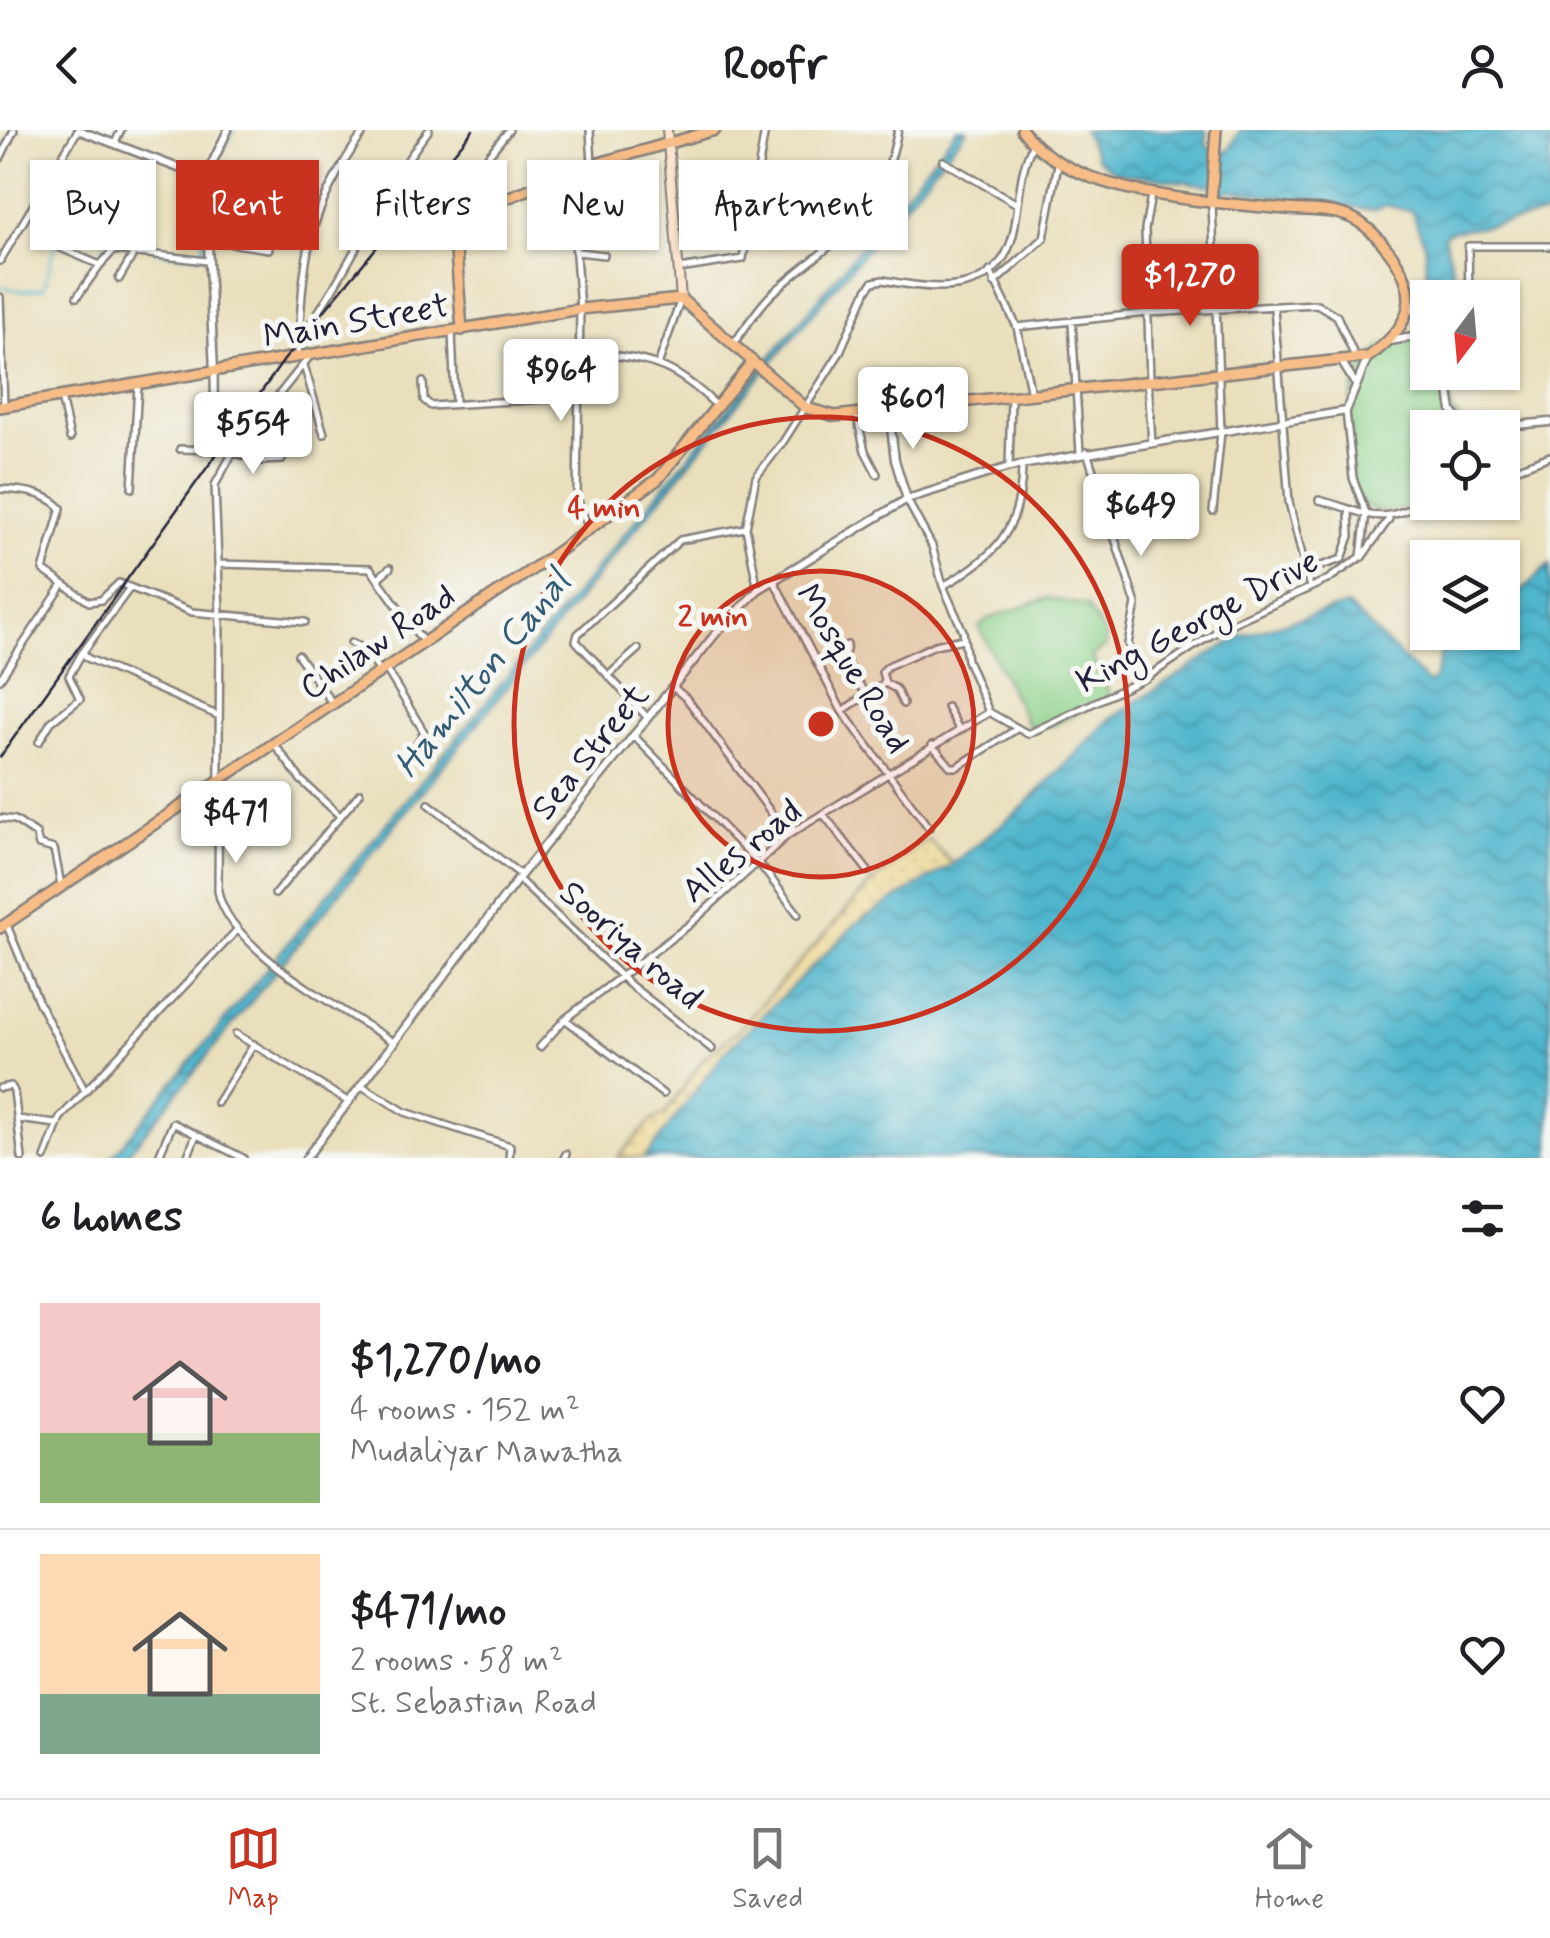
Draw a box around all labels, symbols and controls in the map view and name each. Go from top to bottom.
text: Roofr [723,36,827,95]
icon: back [40,38,95,93]
icon: person [1455,38,1510,93]
chip: Buy [30,160,156,250]
chip: Rent [176,160,319,250]
chip: Filters [339,160,507,250]
chip: New [527,160,659,250]
chip: Apartment [679,160,908,250]
pin: $1,270 [1109,244,1271,329]
text: $1,270 [1144,255,1236,297]
north arrow [1410,280,1520,390]
map controls [1410,280,1520,650]
street label: Main Street [260,283,453,361]
pin: $964 [502,339,620,424]
text: $964 [525,350,597,392]
pin: $601 [854,367,972,452]
text: $601 [880,378,946,420]
pin: $554 [194,392,312,477]
text: $554 [216,403,290,445]
button: locate [1410,410,1520,520]
pin: $649 [1082,474,1200,559]
text: $649 [1105,485,1177,527]
text: 4 min [567,489,641,528]
street label: King George Drive [1069,539,1328,708]
button: layers [1410,540,1520,650]
water label: Hamilton Canal [384,558,584,789]
street label: Chilaw Road [291,574,465,712]
street label: Mosque Road [784,576,921,762]
text: 2 min [678,598,748,637]
street label: Sea Street [521,674,660,830]
centre of rings [803,706,839,742]
pin: $471 [177,781,295,866]
street label: Alles road [673,789,812,914]
text: $471 [203,792,269,834]
street label: Sooriya road [549,870,712,1021]
text: 6 homes [40,1191,183,1246]
icon: filters [1455,1191,1510,1246]
text: $1,270/mo [350,1334,541,1389]
icon: home [120,1343,240,1463]
icon: heart [1455,1376,1510,1431]
text: 4 rooms · 152 m² [350,1389,580,1431]
text: Mudaliyar Mawatha [350,1431,623,1473]
text: $471/mo [350,1585,506,1640]
icon: home [120,1594,240,1714]
icon: heart [1455,1627,1510,1682]
text: 2 rooms · 58 m² [350,1640,563,1682]
text: St. Sebastian Road [350,1682,597,1724]
tab: Map [226,1821,281,1918]
tab: Saved [732,1821,803,1918]
tab: Home [1255,1821,1324,1918]

